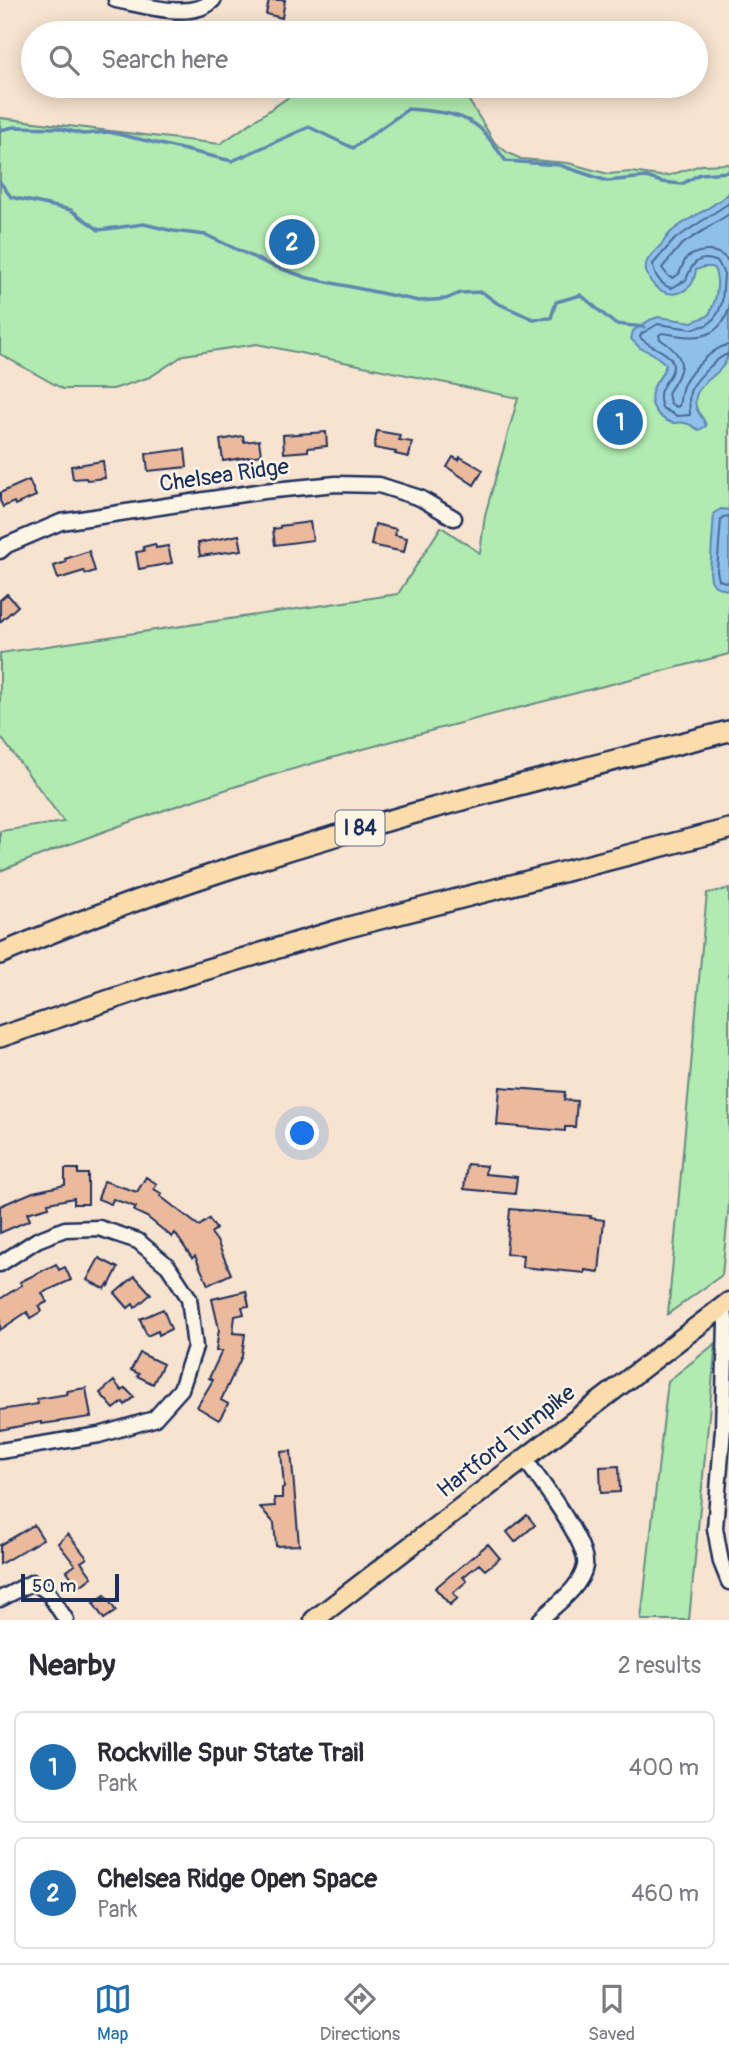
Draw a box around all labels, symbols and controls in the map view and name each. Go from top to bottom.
search box [21,21,708,98]
icon: search [45,41,83,79]
text: Search here [101,44,228,76]
pin: 2 [269,216,315,268]
pin: 1 [597,396,643,448]
street label: Chelsea Ridge [157,451,291,498]
road number: I 84 [336,810,384,846]
your location [285,1116,319,1150]
street label: Hartford Turnpike [431,1378,582,1504]
scale bar [21,1571,119,1603]
text: 50 m [32,1574,76,1598]
text: Nearby [28,1647,115,1684]
text: 2 results [618,1651,701,1680]
text: Rockville Spur State Trail [97,1737,364,1769]
text: 1 [49,1753,58,1782]
text: 400 m [629,1753,699,1782]
text: Park [97,1769,137,1798]
text: Chelsea Ridge Open Space [97,1863,377,1895]
text: 2 [47,1879,59,1908]
text: 460 m [631,1879,699,1908]
text: Park [97,1895,137,1924]
tab: Map [94,1980,132,2046]
tab: Directions [320,1980,400,2046]
tab: Saved [588,1980,635,2046]

